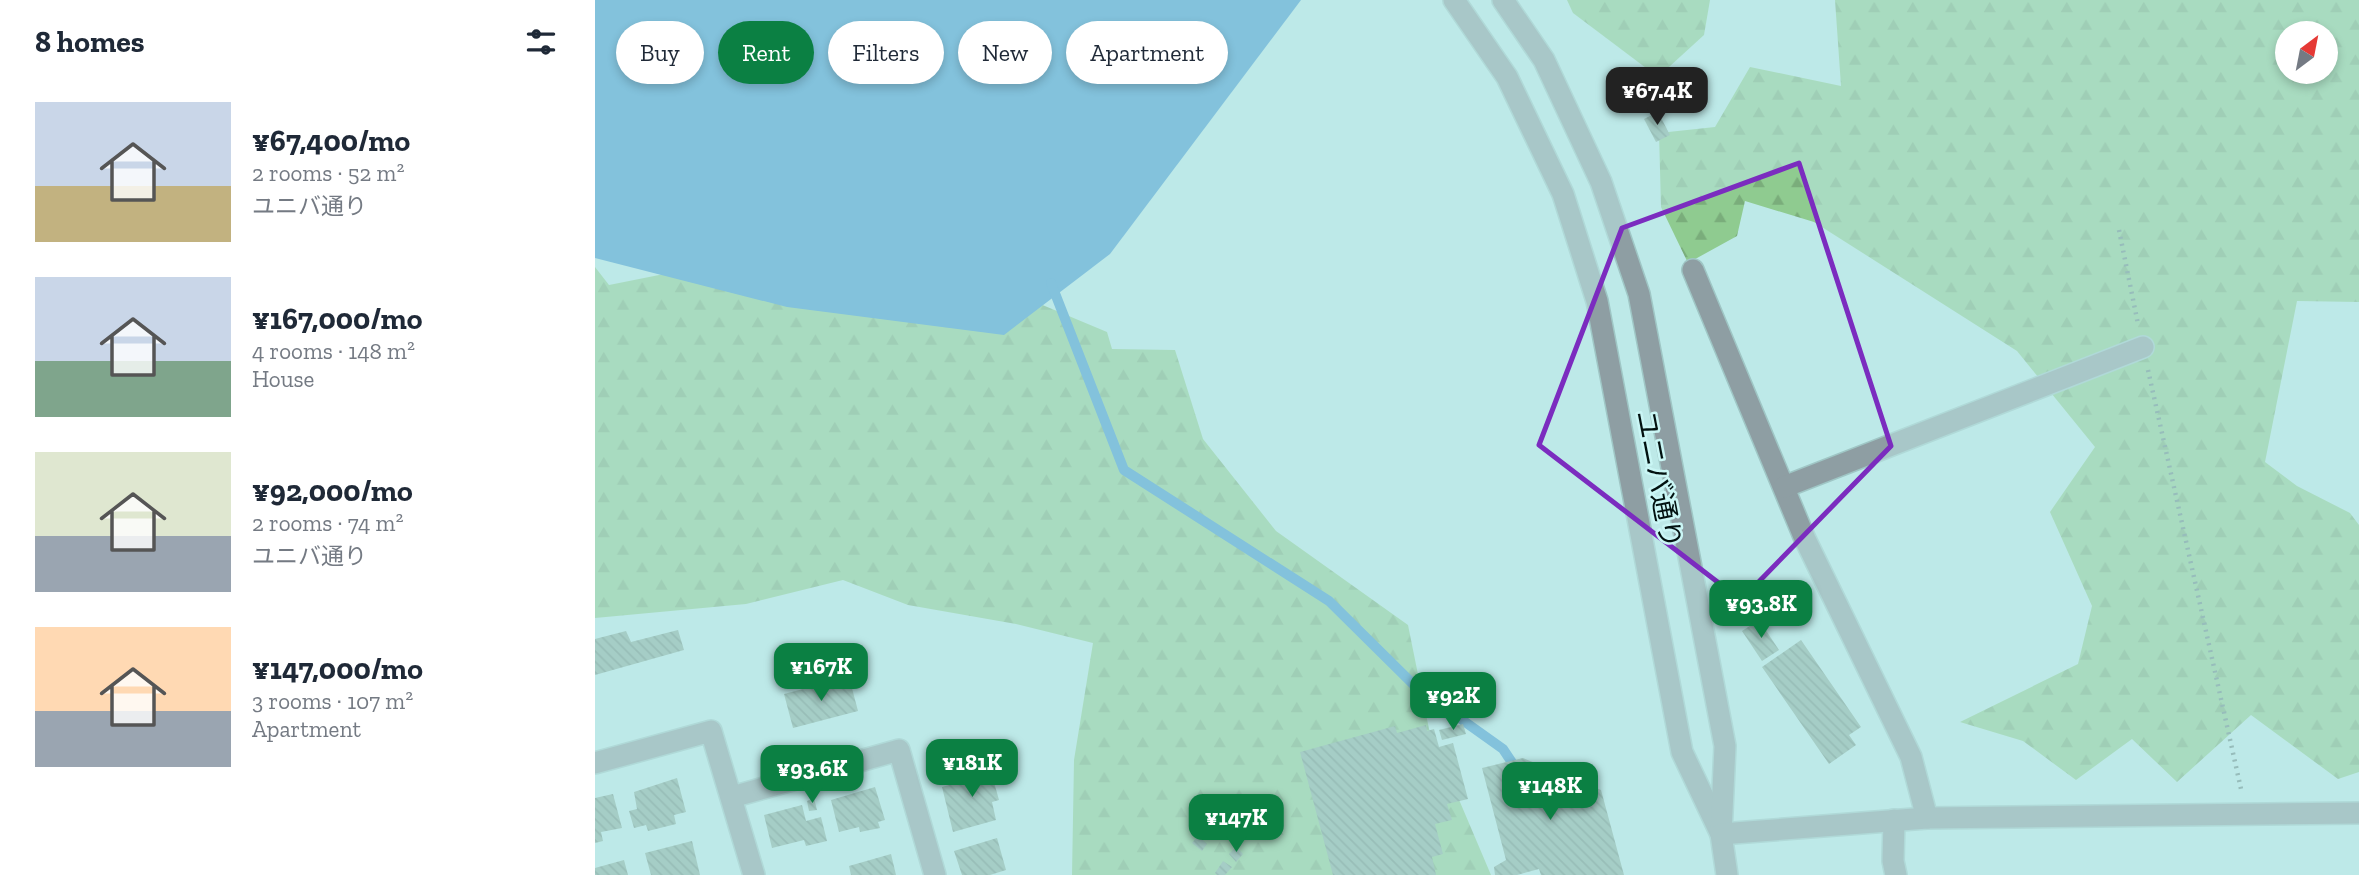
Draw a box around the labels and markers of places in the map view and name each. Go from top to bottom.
pin: ¥67.4K [1600,68,1714,127]
pin: ¥93.8K [1704,580,1818,640]
pin: ¥167K [772,644,870,703]
pin: ¥92K [1412,672,1494,732]
pin: ¥181K [923,740,1021,799]
pin: ¥93.6K [755,746,869,805]
pin: ¥148K [1501,762,1599,822]
pin: ¥147K [1187,794,1285,854]

